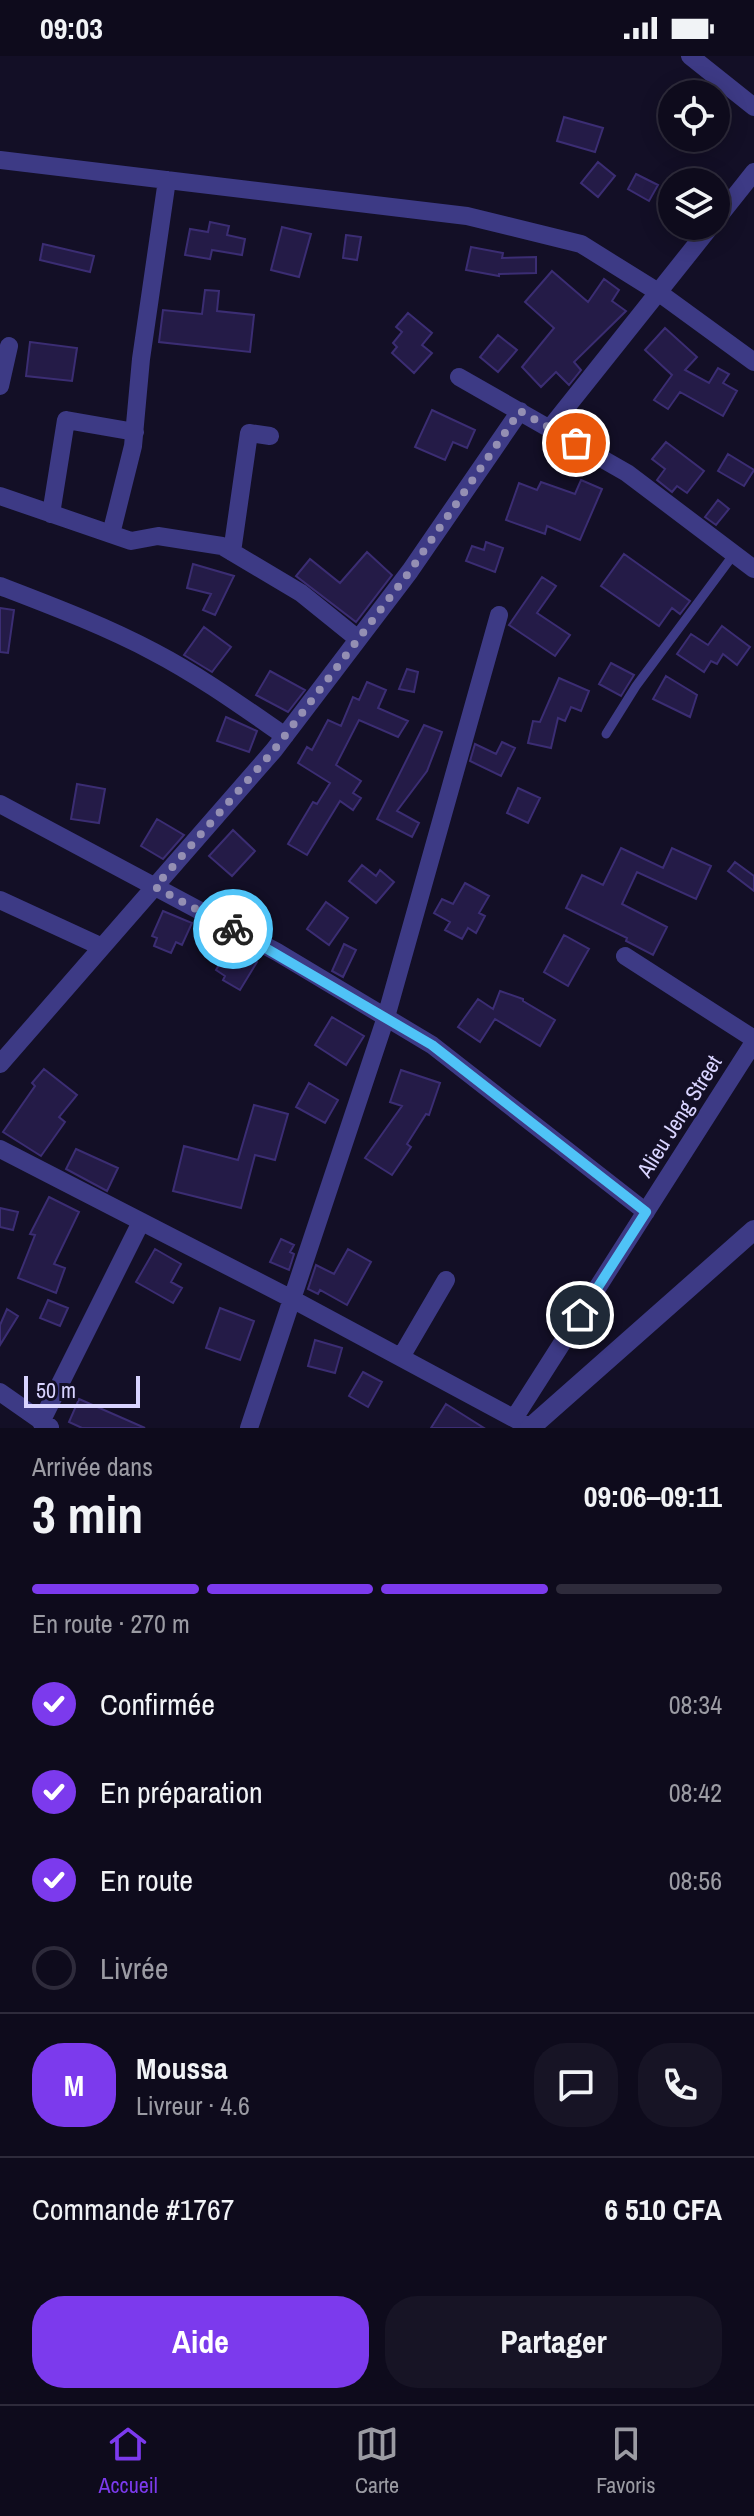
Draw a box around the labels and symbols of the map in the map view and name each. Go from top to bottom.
pin [542,409,610,477]
courier [193,889,273,969]
street label: Alieu Jeng Street [629,1049,728,1183]
pin [546,1281,614,1349]
scale bar [24,1372,140,1408]

